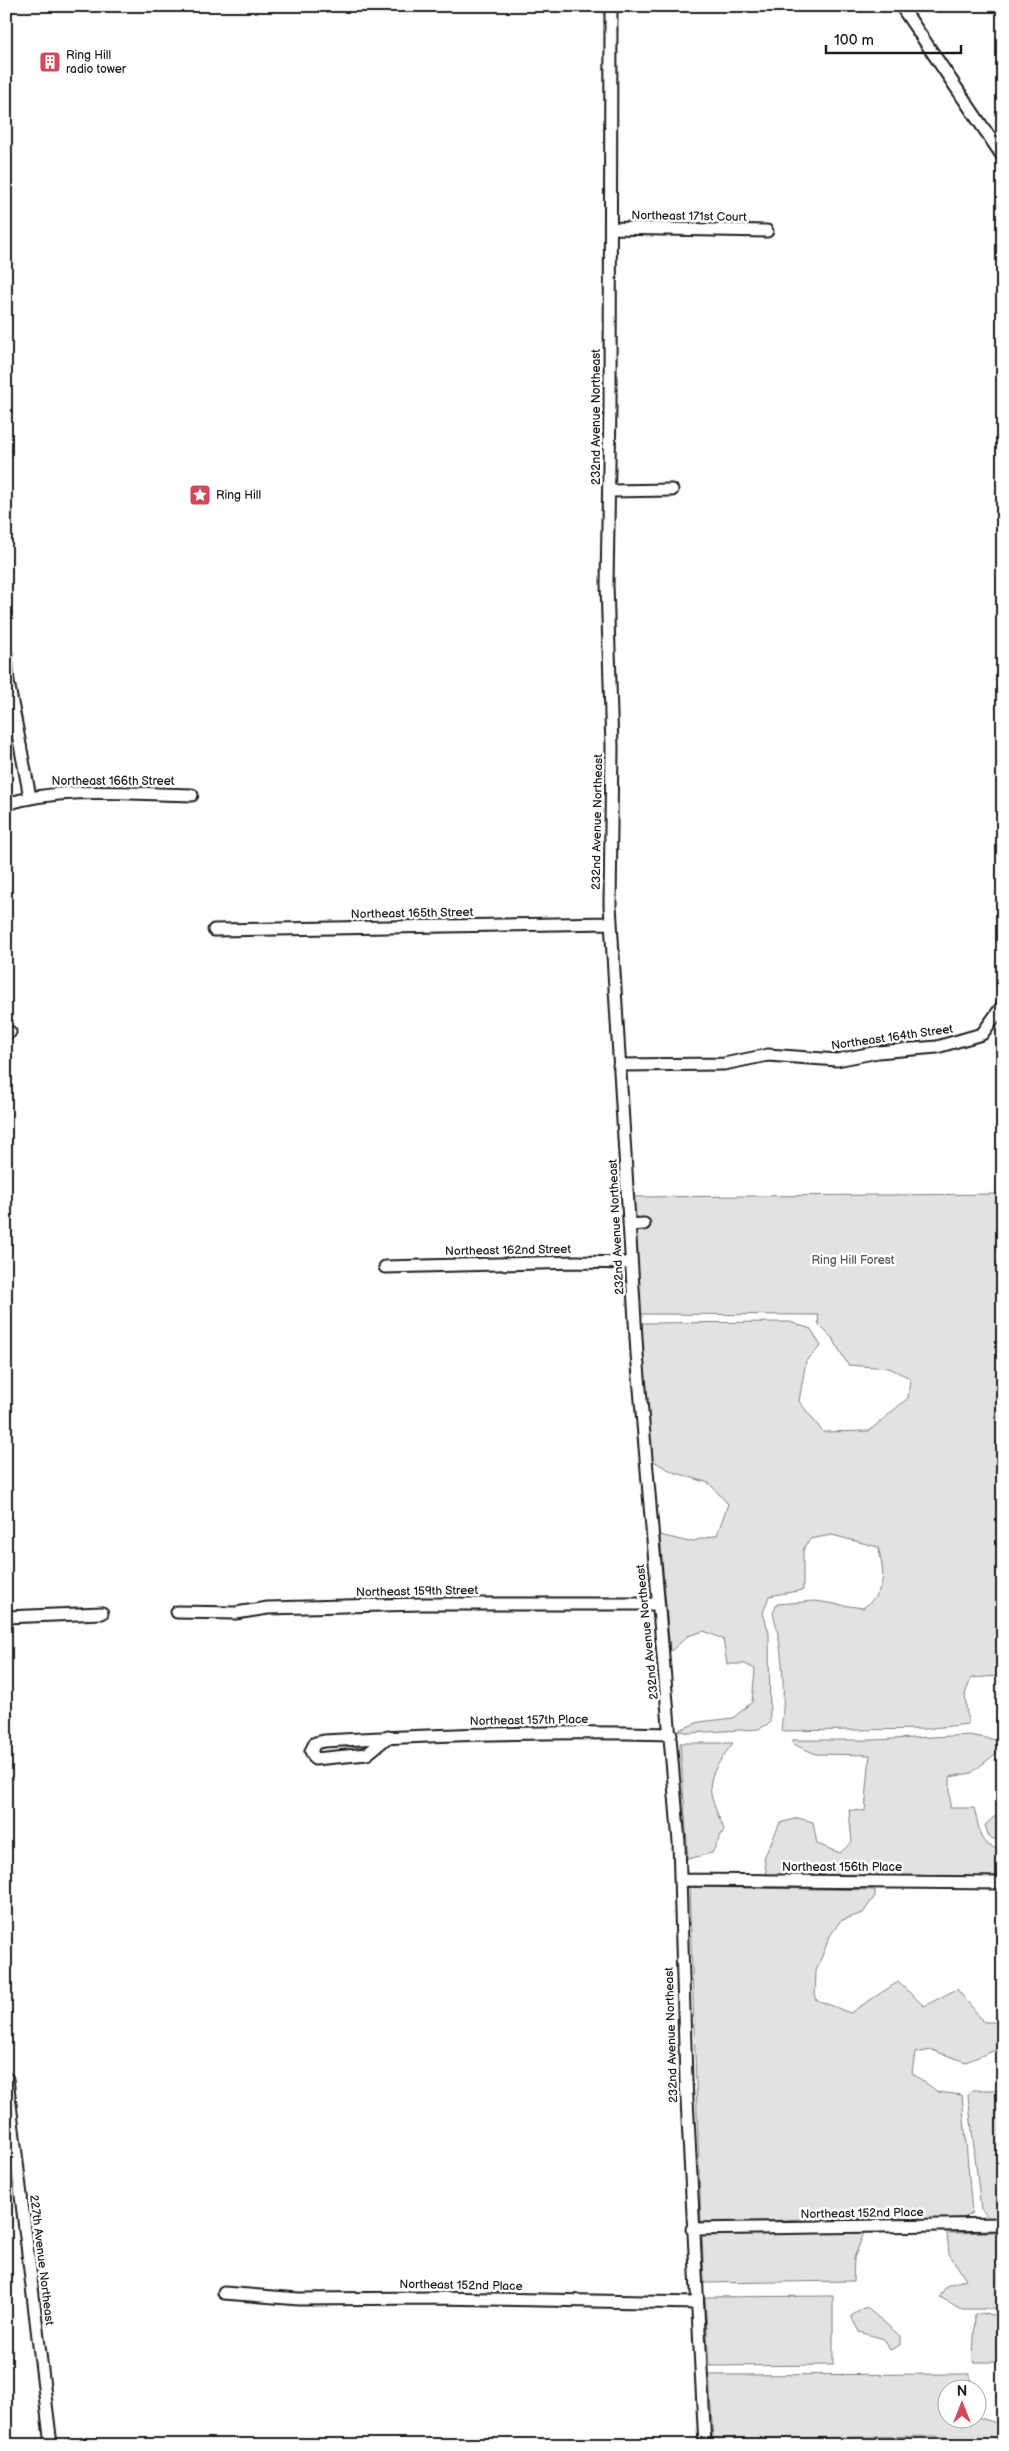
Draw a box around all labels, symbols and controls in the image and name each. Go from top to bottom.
scale bar [826,22,962,54]
text: 100 m [834,31,874,50]
place label: Ring Hill radio tower [66,48,127,77]
building icon: Ring Hill radio tower [38,50,62,74]
street label: Northeast 171st Court [631,208,747,225]
street label: 232nd Avenue Northeast [589,349,604,485]
place icon: Ring Hill [188,483,212,507]
place label: Ring Hill [216,488,261,503]
street label: 232nd Avenue Northeast [589,754,606,890]
street label: Northeast 166th Street [52,774,175,789]
street label: Northeast 165th Street [351,905,474,922]
street label: Northeast 164th Street [830,1021,954,1053]
street label: 232nd Avenue Northeast [605,1158,628,1295]
street label: Northeast 162nd Street [445,1242,571,1259]
park label: Ring Hill Forest [812,1253,895,1268]
street label: 232nd Avenue Northeast [633,1563,662,1700]
street label: Northeast 159th Street [356,1583,479,1600]
street label: Northeast 157th Place [469,1712,589,1729]
street label: Northeast 156th Place [782,1860,902,1875]
street label: 232nd Avenue Northeast [662,1967,681,2103]
street label: 227th Avenue Northeast [26,2194,57,2326]
street label: Northeast 152nd Place [800,2205,924,2222]
street label: Northeast 152nd Place [399,2277,523,2294]
north arrow [936,2378,986,2428]
text: N [957,2383,967,2400]

